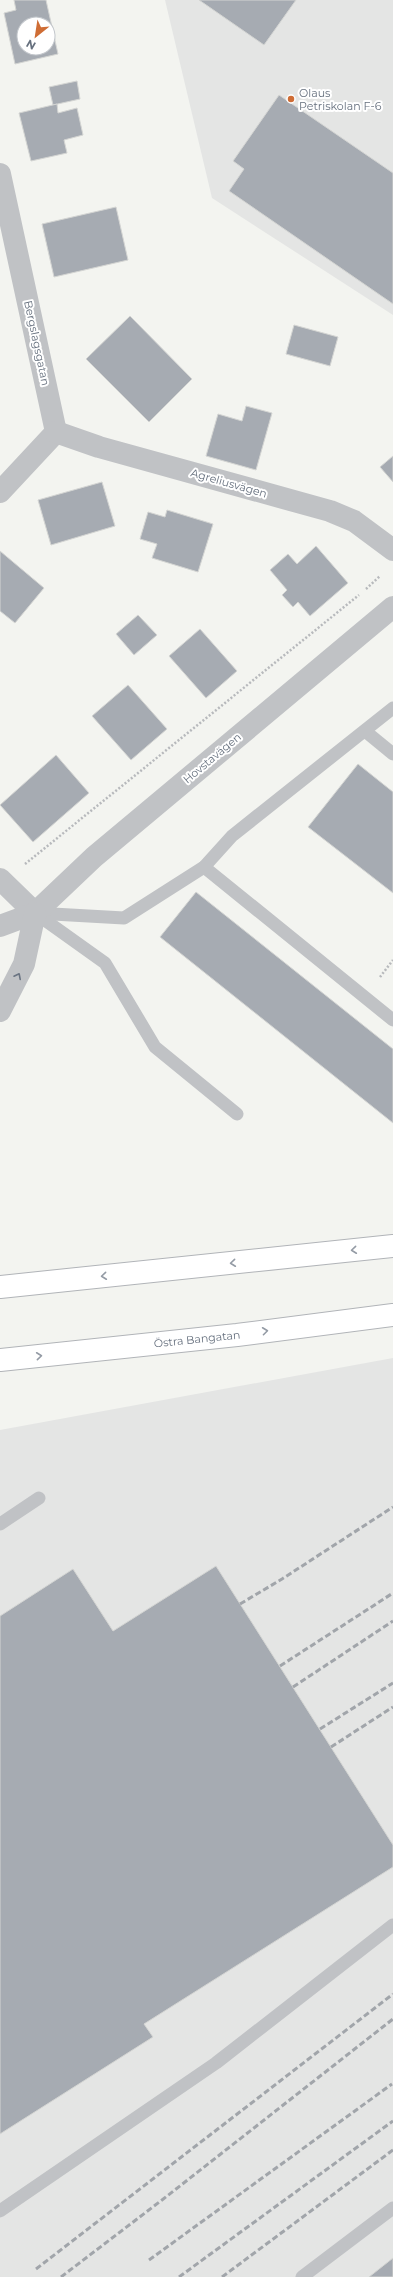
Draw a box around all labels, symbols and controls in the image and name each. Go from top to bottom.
north arrow [16,16,56,56]
text: N [24,36,38,53]
place label: Olaus Petriskolan F-6 [299,86,382,113]
marker: Olaus Petriskolan F-6 [286,94,296,104]
street label: Bergslagsgatan [21,299,53,387]
street label: Agreliusvägen [189,465,269,501]
street label: Hovstavägen [180,730,244,786]
one-way arrow [13,973,21,981]
one-way arrow [351,1245,357,1254]
one-way arrow [230,1258,236,1267]
one-way arrow [101,1272,107,1281]
one-way arrow [262,1327,268,1336]
street label: Östra Bangatan [153,1328,241,1350]
one-way arrow [36,1352,42,1361]

